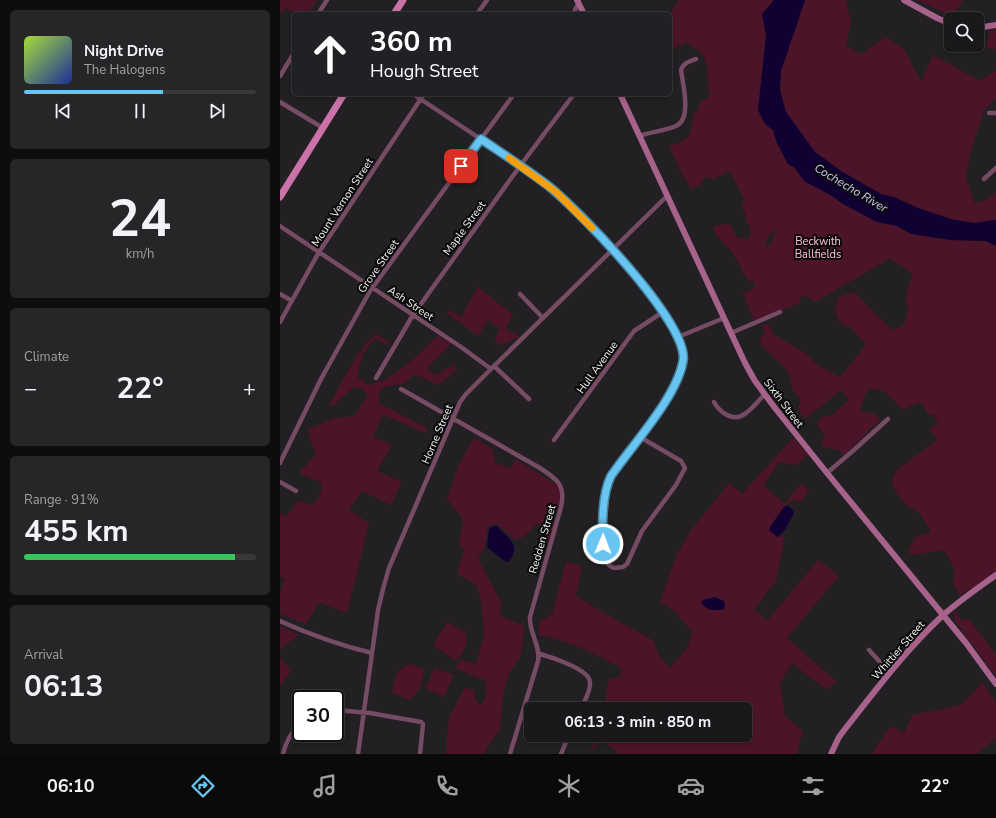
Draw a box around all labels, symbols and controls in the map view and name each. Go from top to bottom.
map controls [944,12,984,52]
button: search [944,12,984,52]
text: 360 m [370,23,453,61]
icon: ahead [304,28,356,80]
text: Night Drive [84,41,164,61]
text: Hough Street [370,59,478,83]
text: The Halogens [84,61,165,79]
icon: previous [52,100,74,122]
icon: pause [129,100,151,122]
icon: next [206,100,228,122]
pin [444,149,478,183]
street label: Mount Vernon Street [308,155,377,249]
icon: arrive [450,155,472,177]
water label: Cochecho River [811,160,891,217]
text: 24 [109,183,171,254]
street label: Maple Street [440,198,489,258]
park label: Beckwith Ballfields [795,234,841,262]
street label: Grove Street [354,236,402,296]
text: km/h [126,245,154,263]
street label: Ash Street [385,283,437,324]
street label: Hull Avenue [573,338,622,397]
text: Climate [24,348,69,366]
text: 22° [116,368,164,409]
text: − [24,374,37,404]
text: + [243,374,256,404]
street label: Sixth Street [760,376,807,431]
street label: Horne Street [418,402,457,466]
text: Range · 91% [24,491,99,509]
street label: Redden Street [526,503,559,575]
text: 455 km [24,511,129,552]
position arrow [582,523,624,565]
street label: Whittier Street [869,618,928,683]
text: Arrival [24,646,63,664]
text: 06:13 [24,666,103,707]
speed limit sign: 30 [292,690,344,742]
text: 06:13 · 3 min · 850 m [565,712,711,732]
icon: directions [189,772,217,800]
icon: music [311,772,339,800]
icon: phone [433,772,461,800]
icon: climate [555,772,583,800]
icon: car [677,772,705,800]
icon: filters [799,772,827,800]
text: 06:10 [47,774,95,798]
text: 22° [921,774,949,798]

